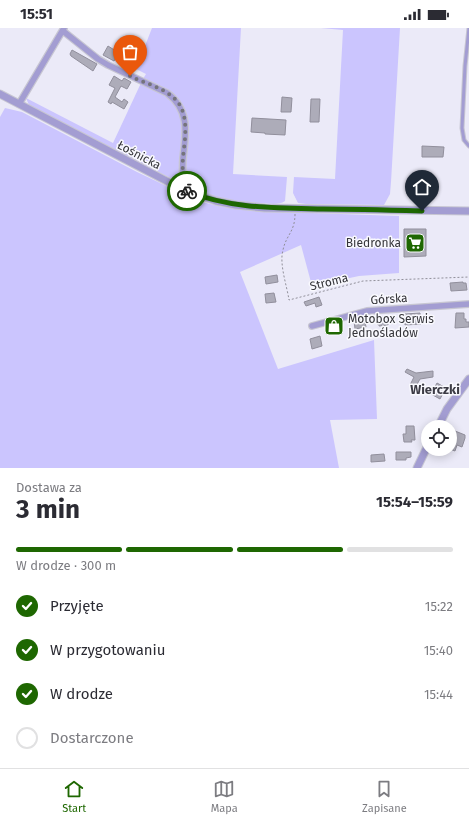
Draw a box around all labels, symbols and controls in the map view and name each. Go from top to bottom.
text: 15:51 [20,5,53,23]
pin [113,35,147,76]
icon: bag [119,41,141,63]
street label: Łośnicka [115,138,163,172]
pin [405,170,439,211]
courier [167,171,207,211]
icon: home [411,176,433,198]
icon: bike [176,180,198,202]
supermarket icon: Biedronka [404,232,426,254]
place label: Biedronka [346,236,401,250]
street label: Stroma [308,270,350,294]
street label: Górska [370,291,408,307]
place label: Motobox Serwis Jednośladów [348,312,434,340]
shop icon: Motobox Serwis Jednośladów [323,315,345,337]
district label: Wierczki [410,382,460,397]
map controls [421,420,457,456]
button: locate [421,420,457,456]
text: Dostawa za [16,480,82,495]
text: 15:54–15:59 [376,493,453,511]
text: 3 min [16,494,80,525]
text: W drodze · 300 m [16,558,116,573]
icon: check [16,595,38,617]
text: Przyjęte [50,597,104,615]
text: 15:22 [425,599,453,614]
icon: check [16,639,38,661]
text: W przygotowaniu [50,641,166,659]
text: 15:40 [424,643,453,658]
icon: check [16,683,38,705]
text: W drodze [50,685,113,703]
text: 15:44 [424,687,453,702]
text: Dostarczone [50,729,134,747]
tab: Start [62,778,86,815]
tab: Mapa [211,778,238,815]
tab: Zapisane [362,778,407,815]

